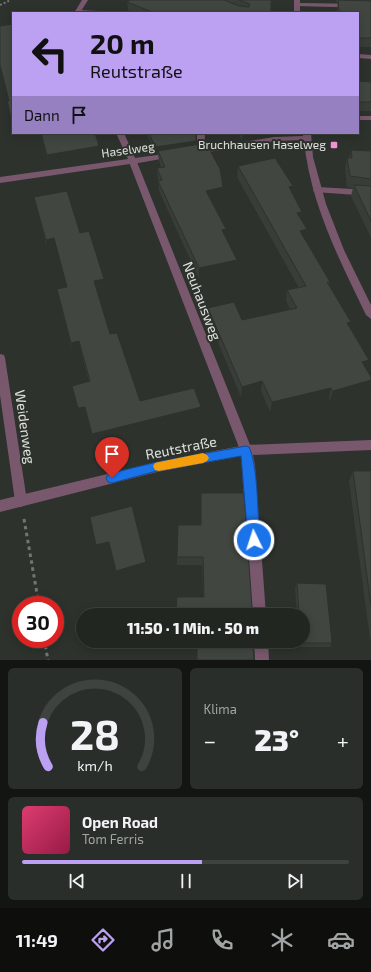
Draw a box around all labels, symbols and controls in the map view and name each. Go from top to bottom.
text: 20 m [90,26,155,60]
icon: left [24,28,76,80]
text: Reutstraße [90,60,183,82]
icon: arrive [68,104,90,126]
text: Dann [24,106,60,124]
place label: Bruchhausen Haselweg [198,137,326,151]
street label: Haselweg [100,138,156,160]
marker: Bruchhausen Haselweg [329,140,339,150]
street label: Neuhausweg [180,259,225,343]
street label: Weidenweg [12,389,39,465]
street label: Reutstraße [144,432,218,463]
pin [95,437,129,478]
icon: arrive [101,443,123,465]
position arrow [233,519,275,561]
speed limit sign: 30 [12,596,64,648]
text: 11:50 · 1 Min. · 50 m [127,619,259,637]
text: Klima [204,701,237,717]
text: 28 [70,707,120,757]
text: 23° [254,721,299,757]
text: − [204,727,216,753]
text: + [337,727,349,753]
text: km/h [77,756,112,773]
text: Open Road [82,813,158,831]
text: Tom Ferris [82,831,144,847]
icon: previous [66,870,88,892]
icon: pause [175,870,197,892]
icon: next [284,870,306,892]
icon: directions [89,926,117,954]
icon: music [149,926,177,954]
icon: phone [208,926,236,954]
icon: climate [268,926,296,954]
icon: car [327,926,355,954]
text: 11:49 [16,929,58,951]

